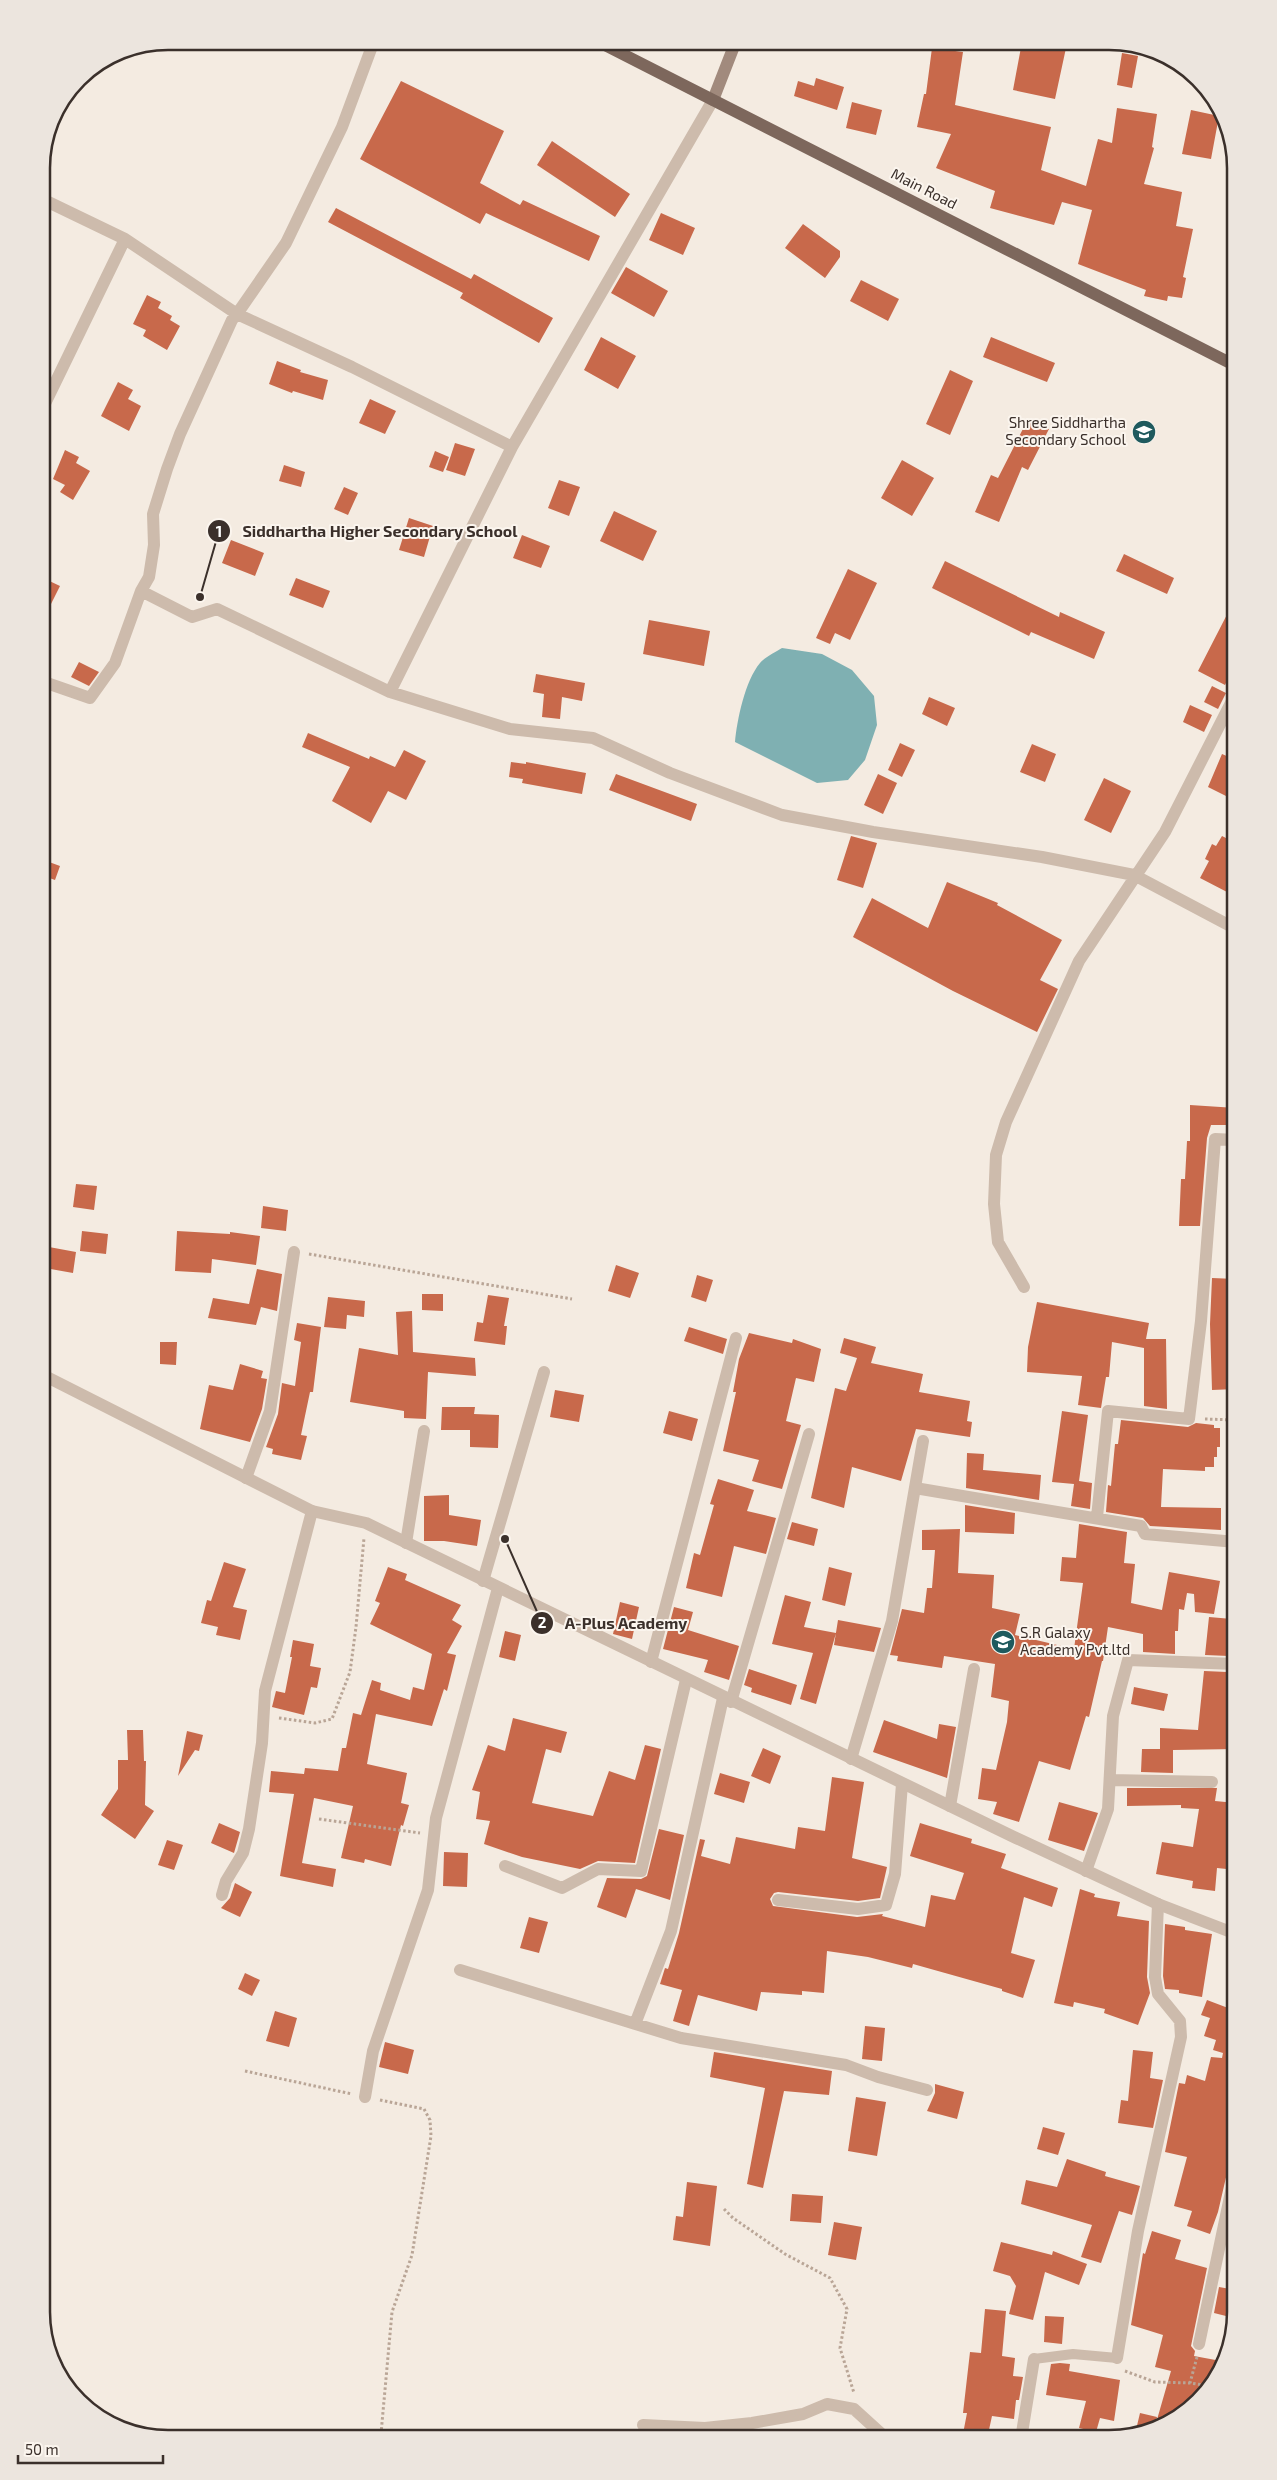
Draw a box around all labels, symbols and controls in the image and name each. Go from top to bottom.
street label: Main Road [888,164,960,212]
place label: Shree Siddhartha Secondary School [1005,413,1127,448]
school or university icon: Shree Siddhartha Secondary School [1131,419,1157,445]
callout: Siddhartha Higher Secondary School [207,516,527,547]
text: Siddhartha Higher Secondary School [242,521,518,541]
text: 1 [216,522,222,540]
callout: A-Plus Academy [529,1607,697,1638]
text: 2 [538,1613,547,1631]
text: A-Plus Academy [565,1613,687,1633]
place label: S.R Galaxy Academy Pvt.ltd [1020,1623,1130,1658]
school or university icon: S.R Galaxy Academy Pvt.ltd [990,1629,1016,1655]
scale bar [18,2432,162,2464]
text: 50 m [25,2440,59,2458]

